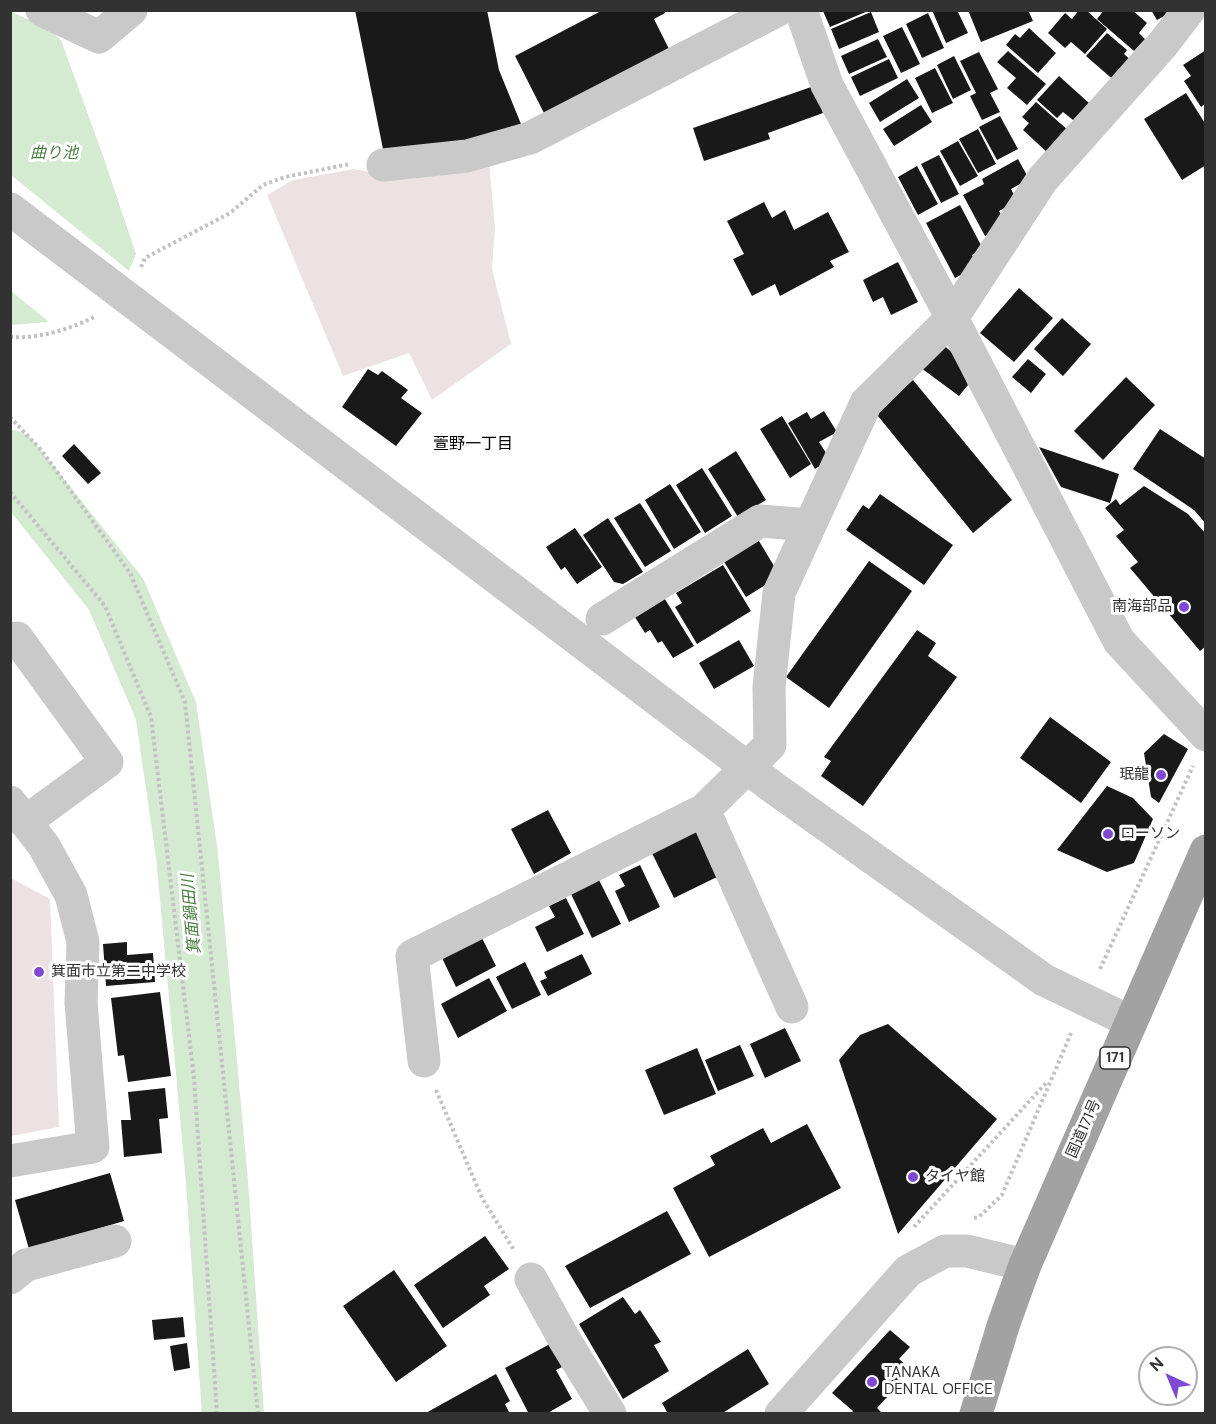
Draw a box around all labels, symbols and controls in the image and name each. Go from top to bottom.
water label: 曲り池 [30,144,78,164]
district label: 萱野一丁目 [433,435,513,455]
place label: 南海部品 [1112,598,1172,616]
marker: 南海部品 [1177,600,1191,614]
place label: 珉龍 [1119,766,1149,784]
marker: 珉龍 [1154,768,1168,782]
place label: ローソン [1120,825,1180,843]
marker: ローソン [1101,827,1115,841]
water label: 箕面鍋田川 [179,873,205,955]
place label: 箕面市立第二中学校 [51,963,186,981]
marker: 箕面市立第二中学校 [32,965,46,979]
road number: 171 [1100,1047,1130,1069]
street label: 国道171号 [1063,1097,1105,1161]
place label: タイヤ館 [925,1168,985,1186]
marker: タイヤ館 [906,1170,920,1184]
north arrow [1138,1346,1198,1406]
text: N [1145,1353,1168,1376]
place label: TANAKA DENTAL OFFICE [884,1364,993,1399]
marker: TANAKA DENTAL OFFICE [865,1375,879,1389]

